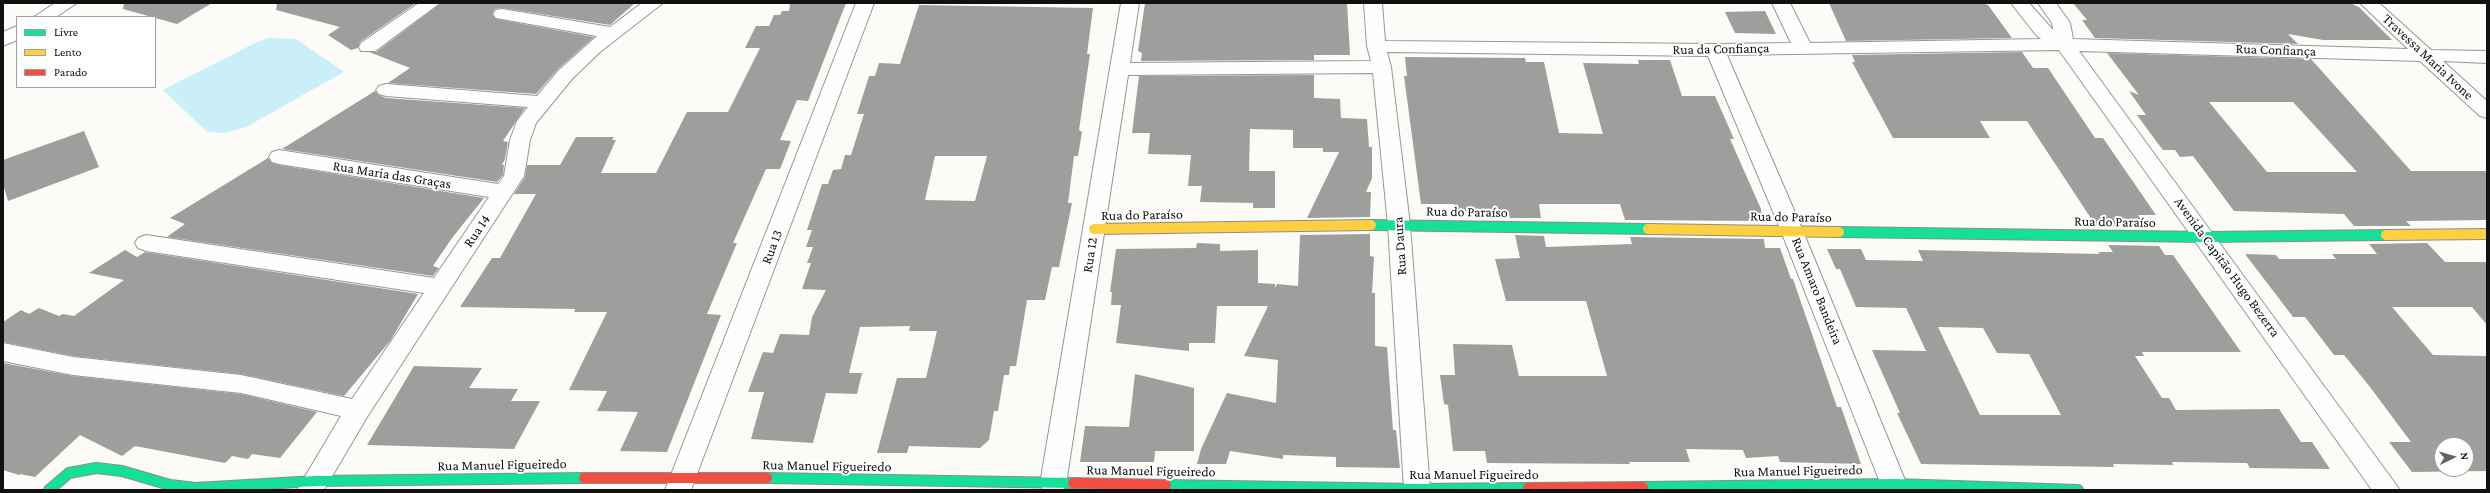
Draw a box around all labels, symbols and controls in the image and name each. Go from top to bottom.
street label: Travessa Maria Ivone [2379,11,2477,103]
legend [16,16,156,88]
text: Livre [54,25,78,39]
street label: Rua da Confiança [1672,40,1770,58]
street label: Rua Confiança [2235,40,2317,60]
text: Lento [54,45,82,59]
text: Parado [54,65,87,79]
street label: Rua Maria das Graças [332,157,452,193]
street label: Avenida Capitão Hugo Bezerra [2171,194,2283,340]
street label: Rua do Paraíso [1426,203,1508,221]
street label: Rua do Paraíso [1101,206,1183,224]
street label: Rua do Paraíso [1750,208,1832,226]
street label: Rua 14 [460,211,494,251]
street label: Rua do Paraíso [2074,213,2156,231]
street label: Rua Daura [1390,216,1410,276]
street label: Rua 13 [758,227,786,267]
street label: Rua Amaro Bandeira [1788,235,1846,347]
street label: Rua 12 [1079,236,1101,274]
north arrow [2434,437,2474,477]
text: N [2459,452,2471,460]
street label: Rua Manuel Figueiredo [437,455,567,475]
street label: Rua Manuel Figueiredo [762,456,892,476]
street label: Rua Manuel Figueiredo [1086,461,1216,481]
street label: Rua Manuel Figueiredo [1733,461,1863,481]
street label: Rua Manuel Figueiredo [1409,467,1539,483]

